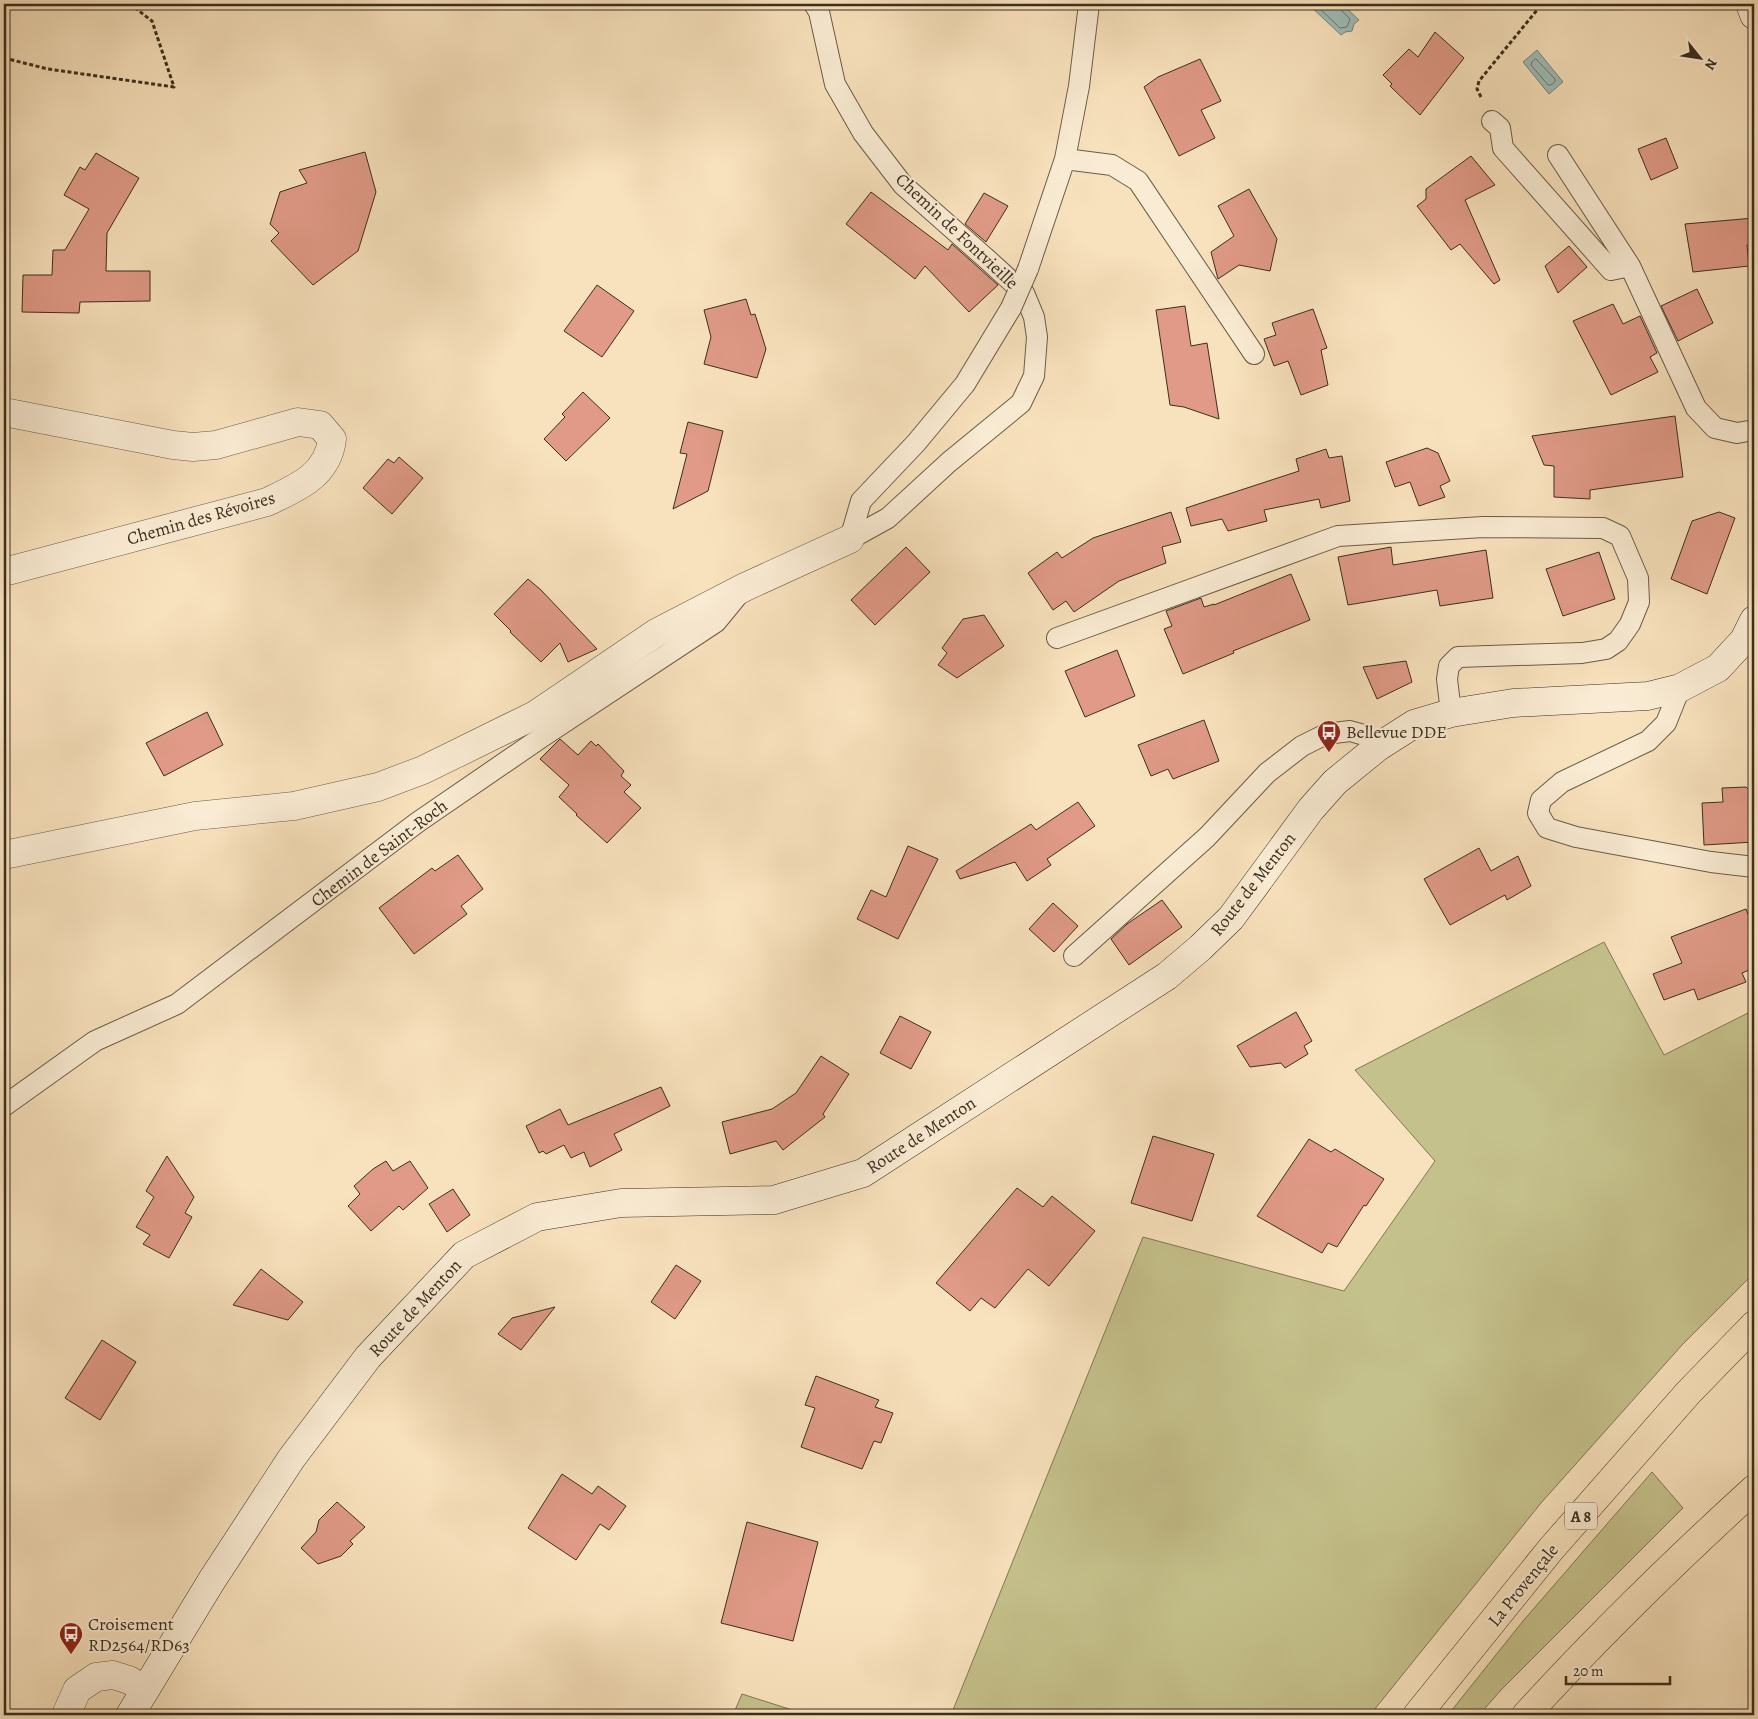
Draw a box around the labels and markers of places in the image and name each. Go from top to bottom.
bus stop icon: Bellevue DDE [1316,719,1342,753]
place label: Bellevue DDE [1346,720,1447,744]
place label: Croisement RD2564/RD63 [88,1612,190,1657]
bus stop icon: Croisement RD2564/RD63 [58,1621,84,1655]

